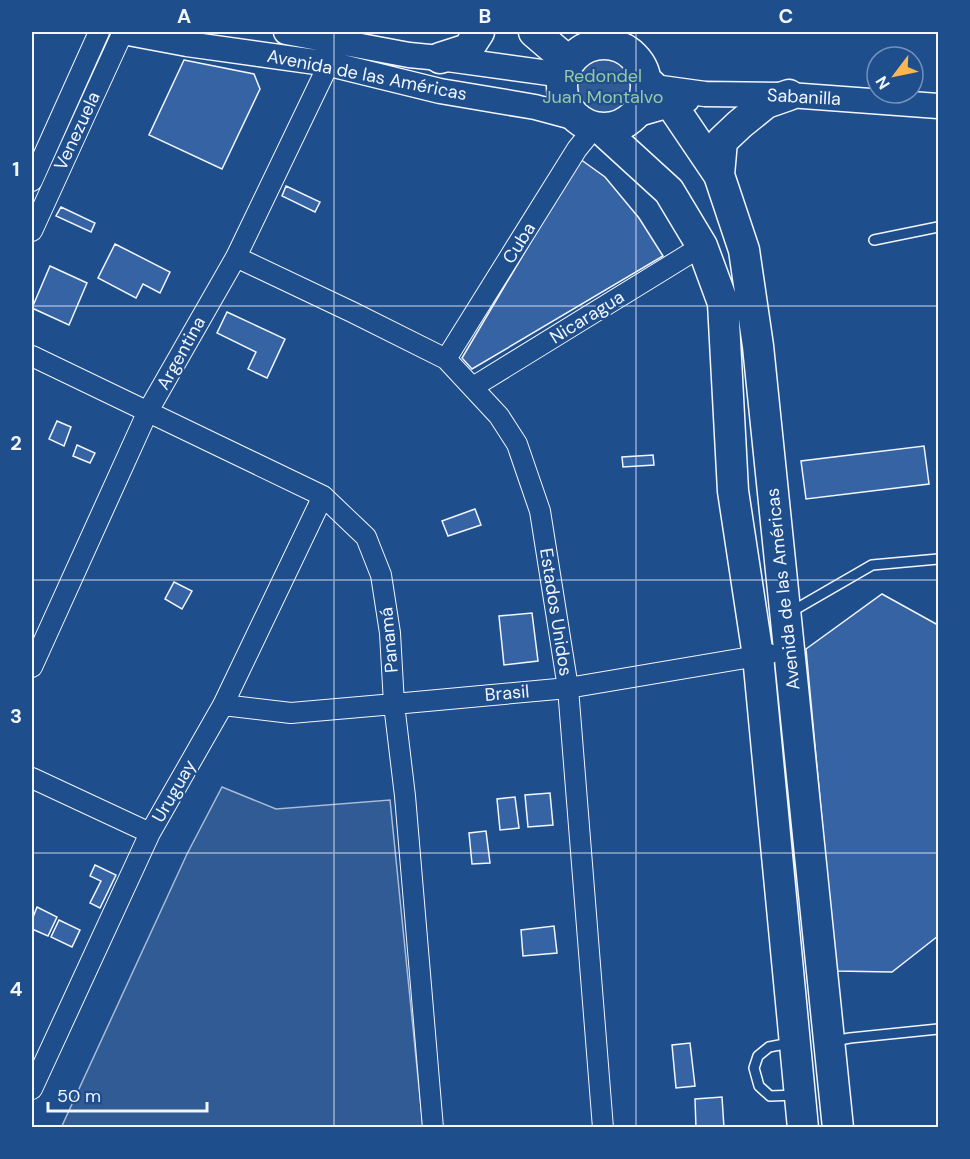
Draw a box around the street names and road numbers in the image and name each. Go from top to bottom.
street label: Avenida de las Américas [265,44,469,106]
street label: Sabanilla [767,83,841,111]
street label: Venezuela [48,88,106,174]
street label: Cuba [497,218,541,268]
street label: Nicaragua [545,285,629,349]
street label: Argentina [151,312,211,394]
street label: Avenida de las Américas [760,487,806,691]
street label: Estados Unidos [534,546,578,678]
street label: Panamá [374,606,404,674]
street label: Brasil [484,679,530,707]
street label: Uruguay [146,755,202,827]

